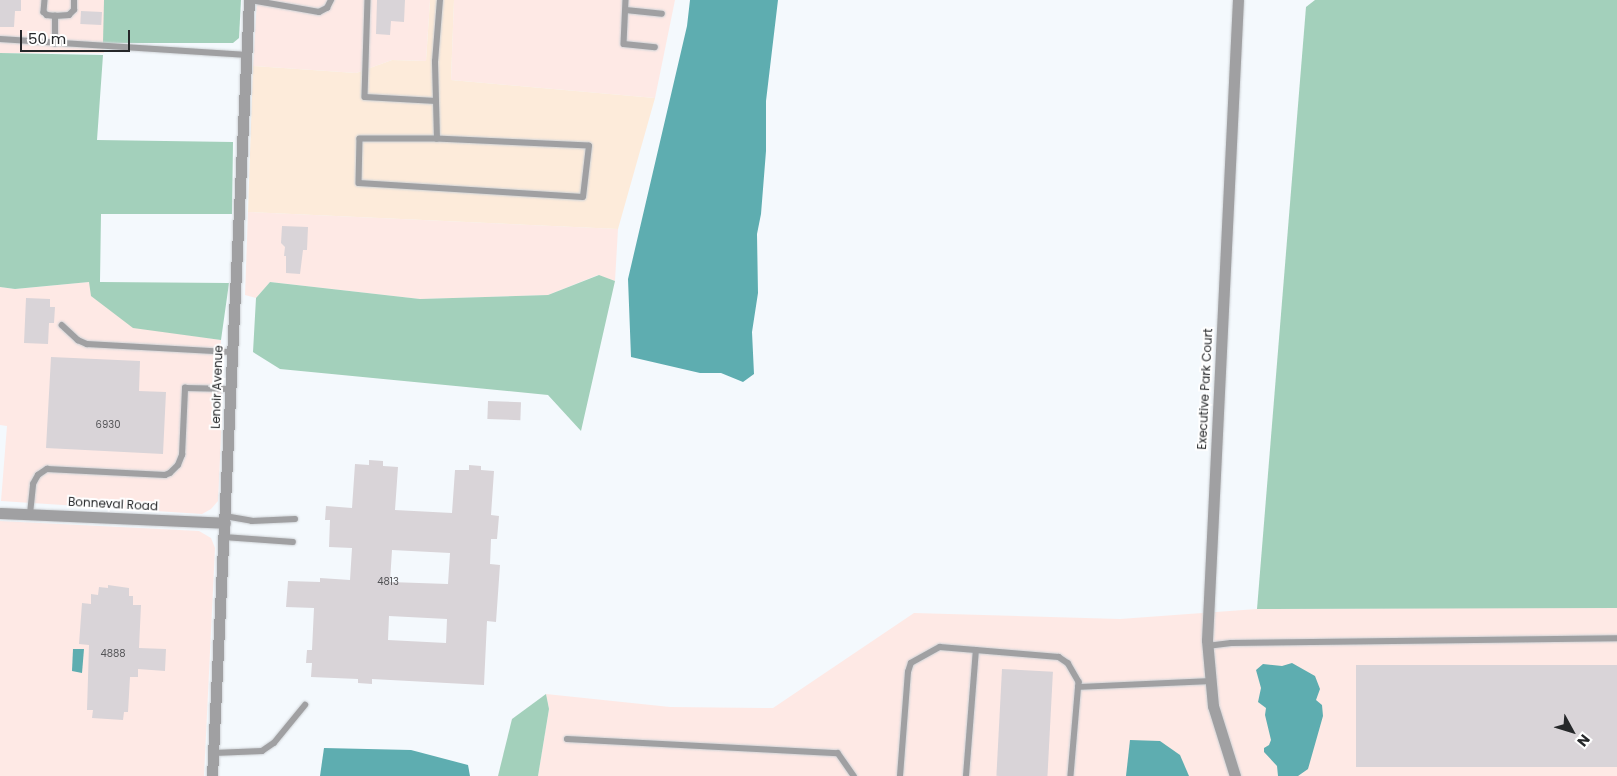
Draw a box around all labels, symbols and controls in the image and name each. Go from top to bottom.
scale bar [22,20,132,52]
text: 50 m [28,28,66,49]
street label: Executive Park Court [1195,328,1215,450]
street label: Lenoir Avenue [208,345,226,429]
house number: 6930 [96,419,120,431]
street label: Bonneval Road [68,494,158,514]
house number: 4813 [377,576,399,588]
house number: 4888 [100,648,126,660]
north arrow [1547,706,1597,756]
text: N [1573,730,1595,751]

